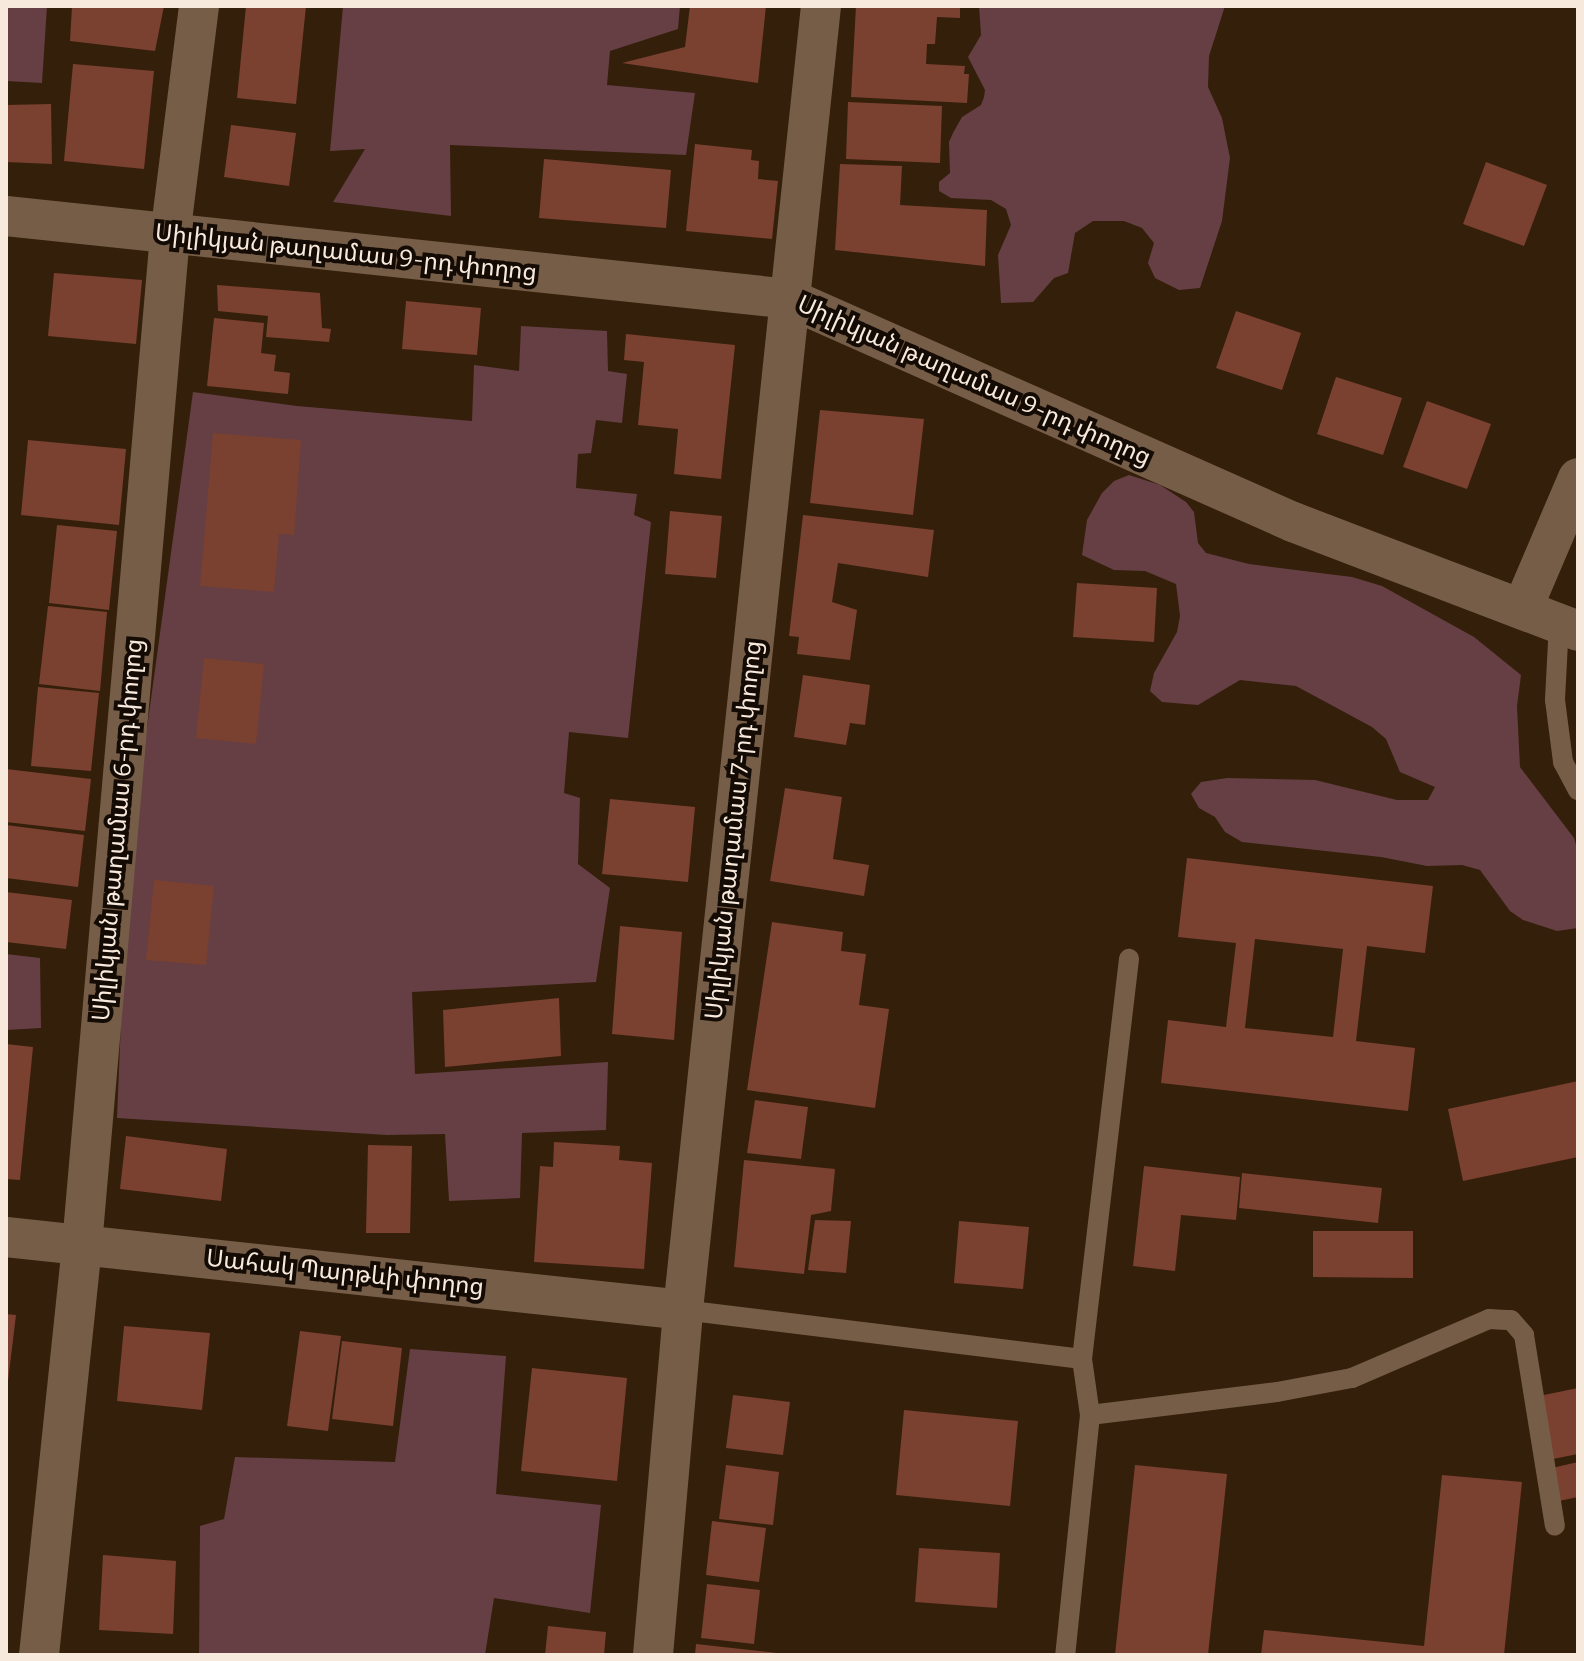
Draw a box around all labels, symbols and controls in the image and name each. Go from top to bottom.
street label: Սիլիկյան թաղամաս 9-րդ փողոց [154,219,538,287]
street label: Սիլիկյան թաղամաս 9-րդ փողոց [793,290,1155,472]
street label: Սիլիկյան թաղամաս 6-րդ փողոց [87,638,149,1022]
street label: Սիլիկյան թաղամաս 7-րդ փողոց [700,639,768,1021]
street label: Սահակ Պարթևի փողոց [205,1244,485,1302]

